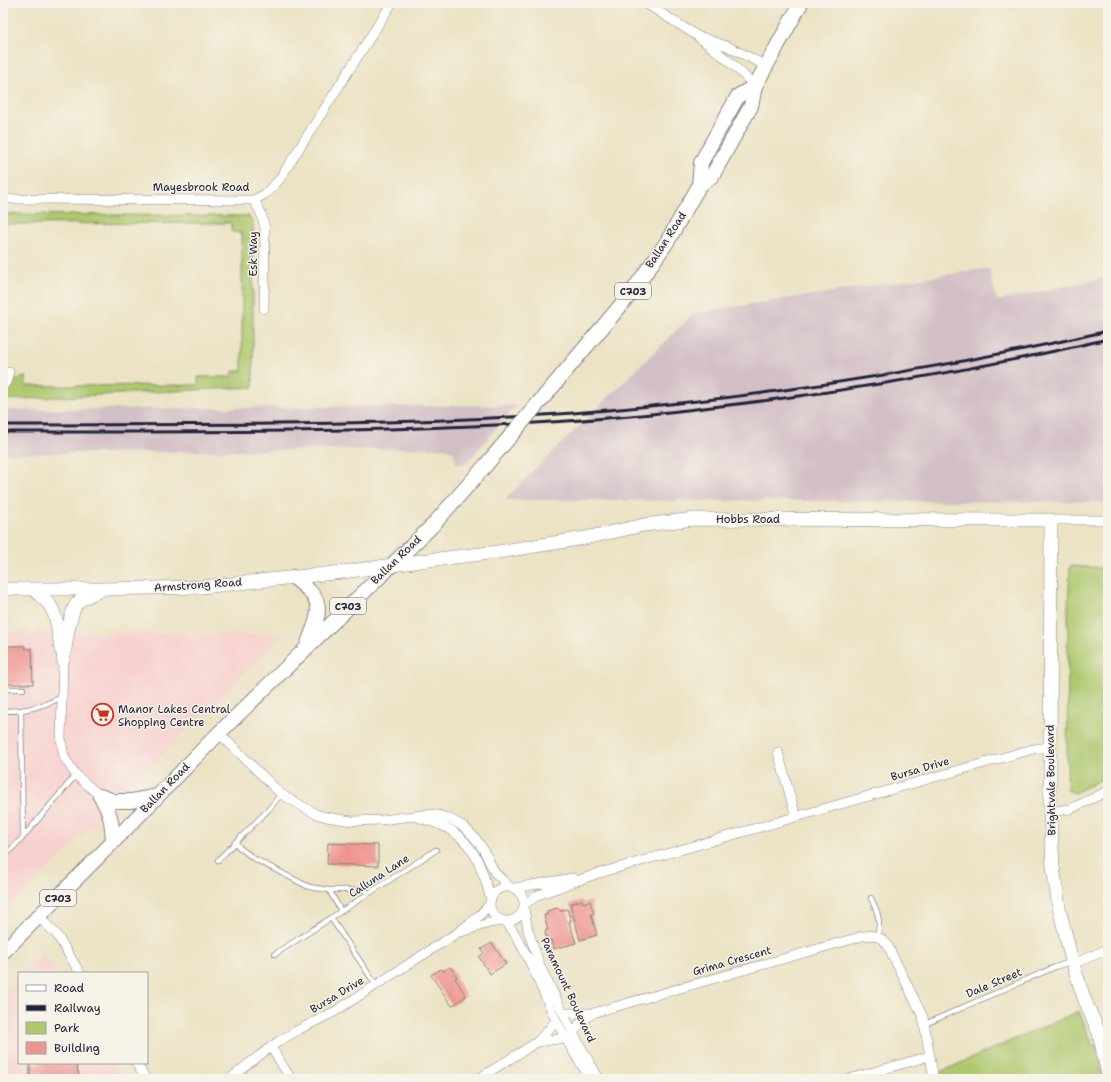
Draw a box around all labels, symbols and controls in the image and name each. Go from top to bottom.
street label: Mayesbrook Road [153,180,249,195]
street label: Ballan Road [642,209,690,271]
street label: Esk Way [246,231,261,277]
road number: C703 [615,283,651,299]
street label: Hobbs Road [716,512,780,527]
street label: Ballan Road [368,532,424,588]
street label: Armstrong Road [154,574,242,596]
road number: C703 [330,598,366,614]
supermarket icon: Manor Lakes Central Shopping Centre [90,702,116,728]
place label: Manor Lakes Central Shopping Centre [118,702,231,730]
street label: Brightvale Boulevard [1043,724,1059,836]
street label: Bursa Drive [889,753,951,785]
street label: Ballan Road [137,760,193,816]
street label: Calluna Lane [346,851,412,901]
road number: C703 [40,890,76,906]
street label: Paramount Boulevard [537,935,599,1045]
street label: Grima Crescent [691,943,773,979]
street label: Dale Street [964,964,1024,1002]
legend [18,972,148,1064]
street label: Bursa Drive [307,973,367,1017]
text: Road [54,980,85,996]
text: Railway [54,1000,101,1016]
text: Park [54,1020,80,1036]
text: Building [54,1040,100,1056]

